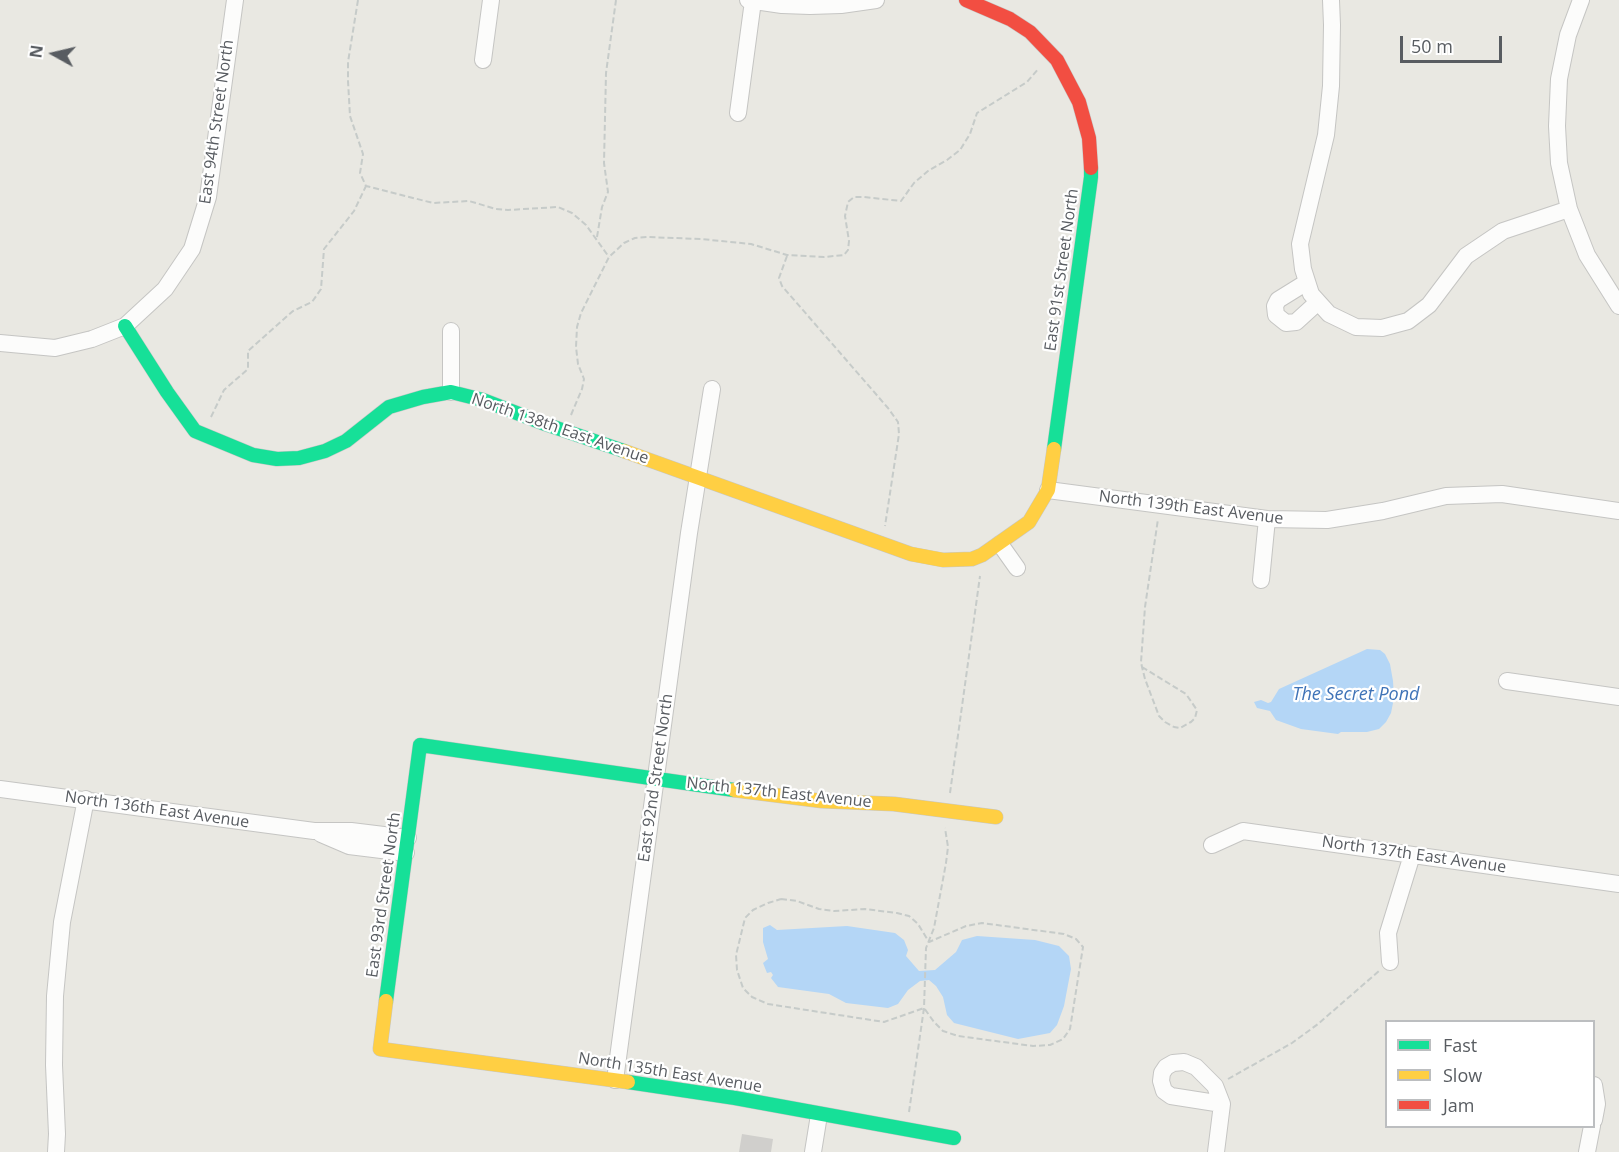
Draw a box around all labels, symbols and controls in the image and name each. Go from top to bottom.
north arrow [24,24,84,84]
scale bar [1403,24,1505,62]
text: 50 m [1411,34,1453,58]
street label: East 94th Street North [196,39,238,205]
text: N [24,44,48,59]
street label: East 91st Street North [1041,188,1083,352]
street label: North 138th East Avenue [469,390,651,468]
street label: North 139th East Avenue [1098,487,1284,529]
water label: The Secret Pond [1293,684,1419,706]
street label: East 92nd Street North [635,693,677,863]
street label: North 137th East Avenue [686,774,872,812]
street label: North 136th East Avenue [64,788,250,832]
street label: East 93rd Street North [363,811,405,979]
street label: North 137th East Avenue [1321,833,1507,877]
legend [1385,1020,1595,1128]
text: Fast [1443,1033,1477,1057]
street label: North 135th East Avenue [577,1049,763,1097]
text: Slow [1443,1063,1482,1087]
text: Jam [1443,1093,1475,1117]

